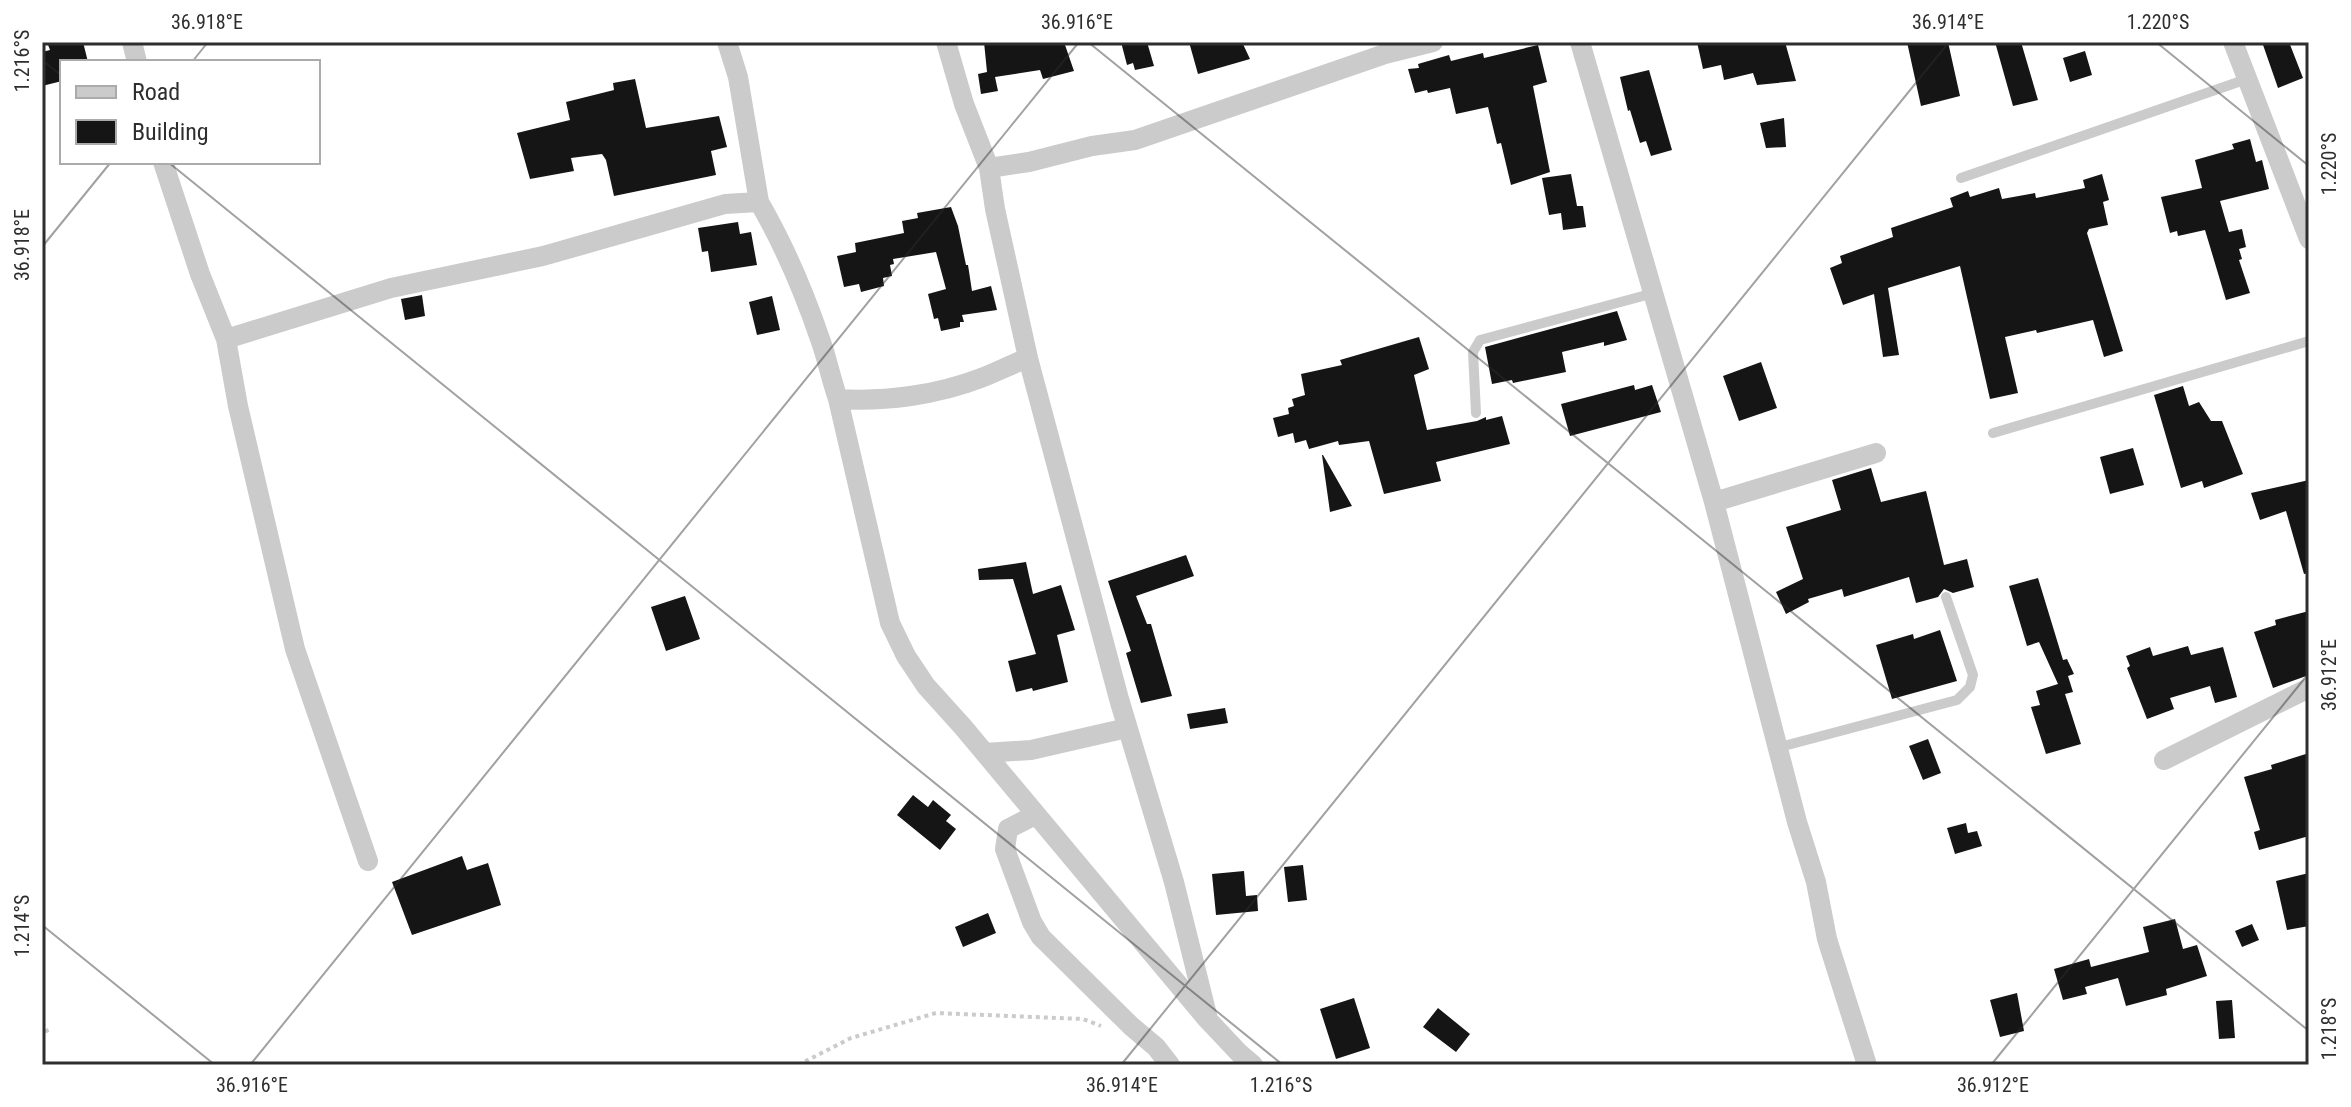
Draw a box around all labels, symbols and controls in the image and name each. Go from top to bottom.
text: 36.918°E [171,10,243,34]
text: 36.916°E [1041,10,1113,34]
text: 36.914°E [1912,10,1984,34]
text: 1.220°S [2127,10,2189,34]
text: 1.216°S [10,30,34,92]
legend [60,60,320,164]
text: Road [132,78,180,106]
text: Building [132,118,209,146]
text: 1.220°S [2317,133,2341,195]
text: 36.918°E [10,209,34,281]
text: 36.912°E [2317,639,2341,711]
text: 1.214°S [10,895,34,957]
text: 1.218°S [2317,998,2341,1060]
text: 36.916°E [216,1073,288,1097]
text: 36.914°E [1086,1073,1158,1097]
text: 1.216°S [1250,1073,1312,1097]
text: 36.912°E [1957,1073,2029,1097]

